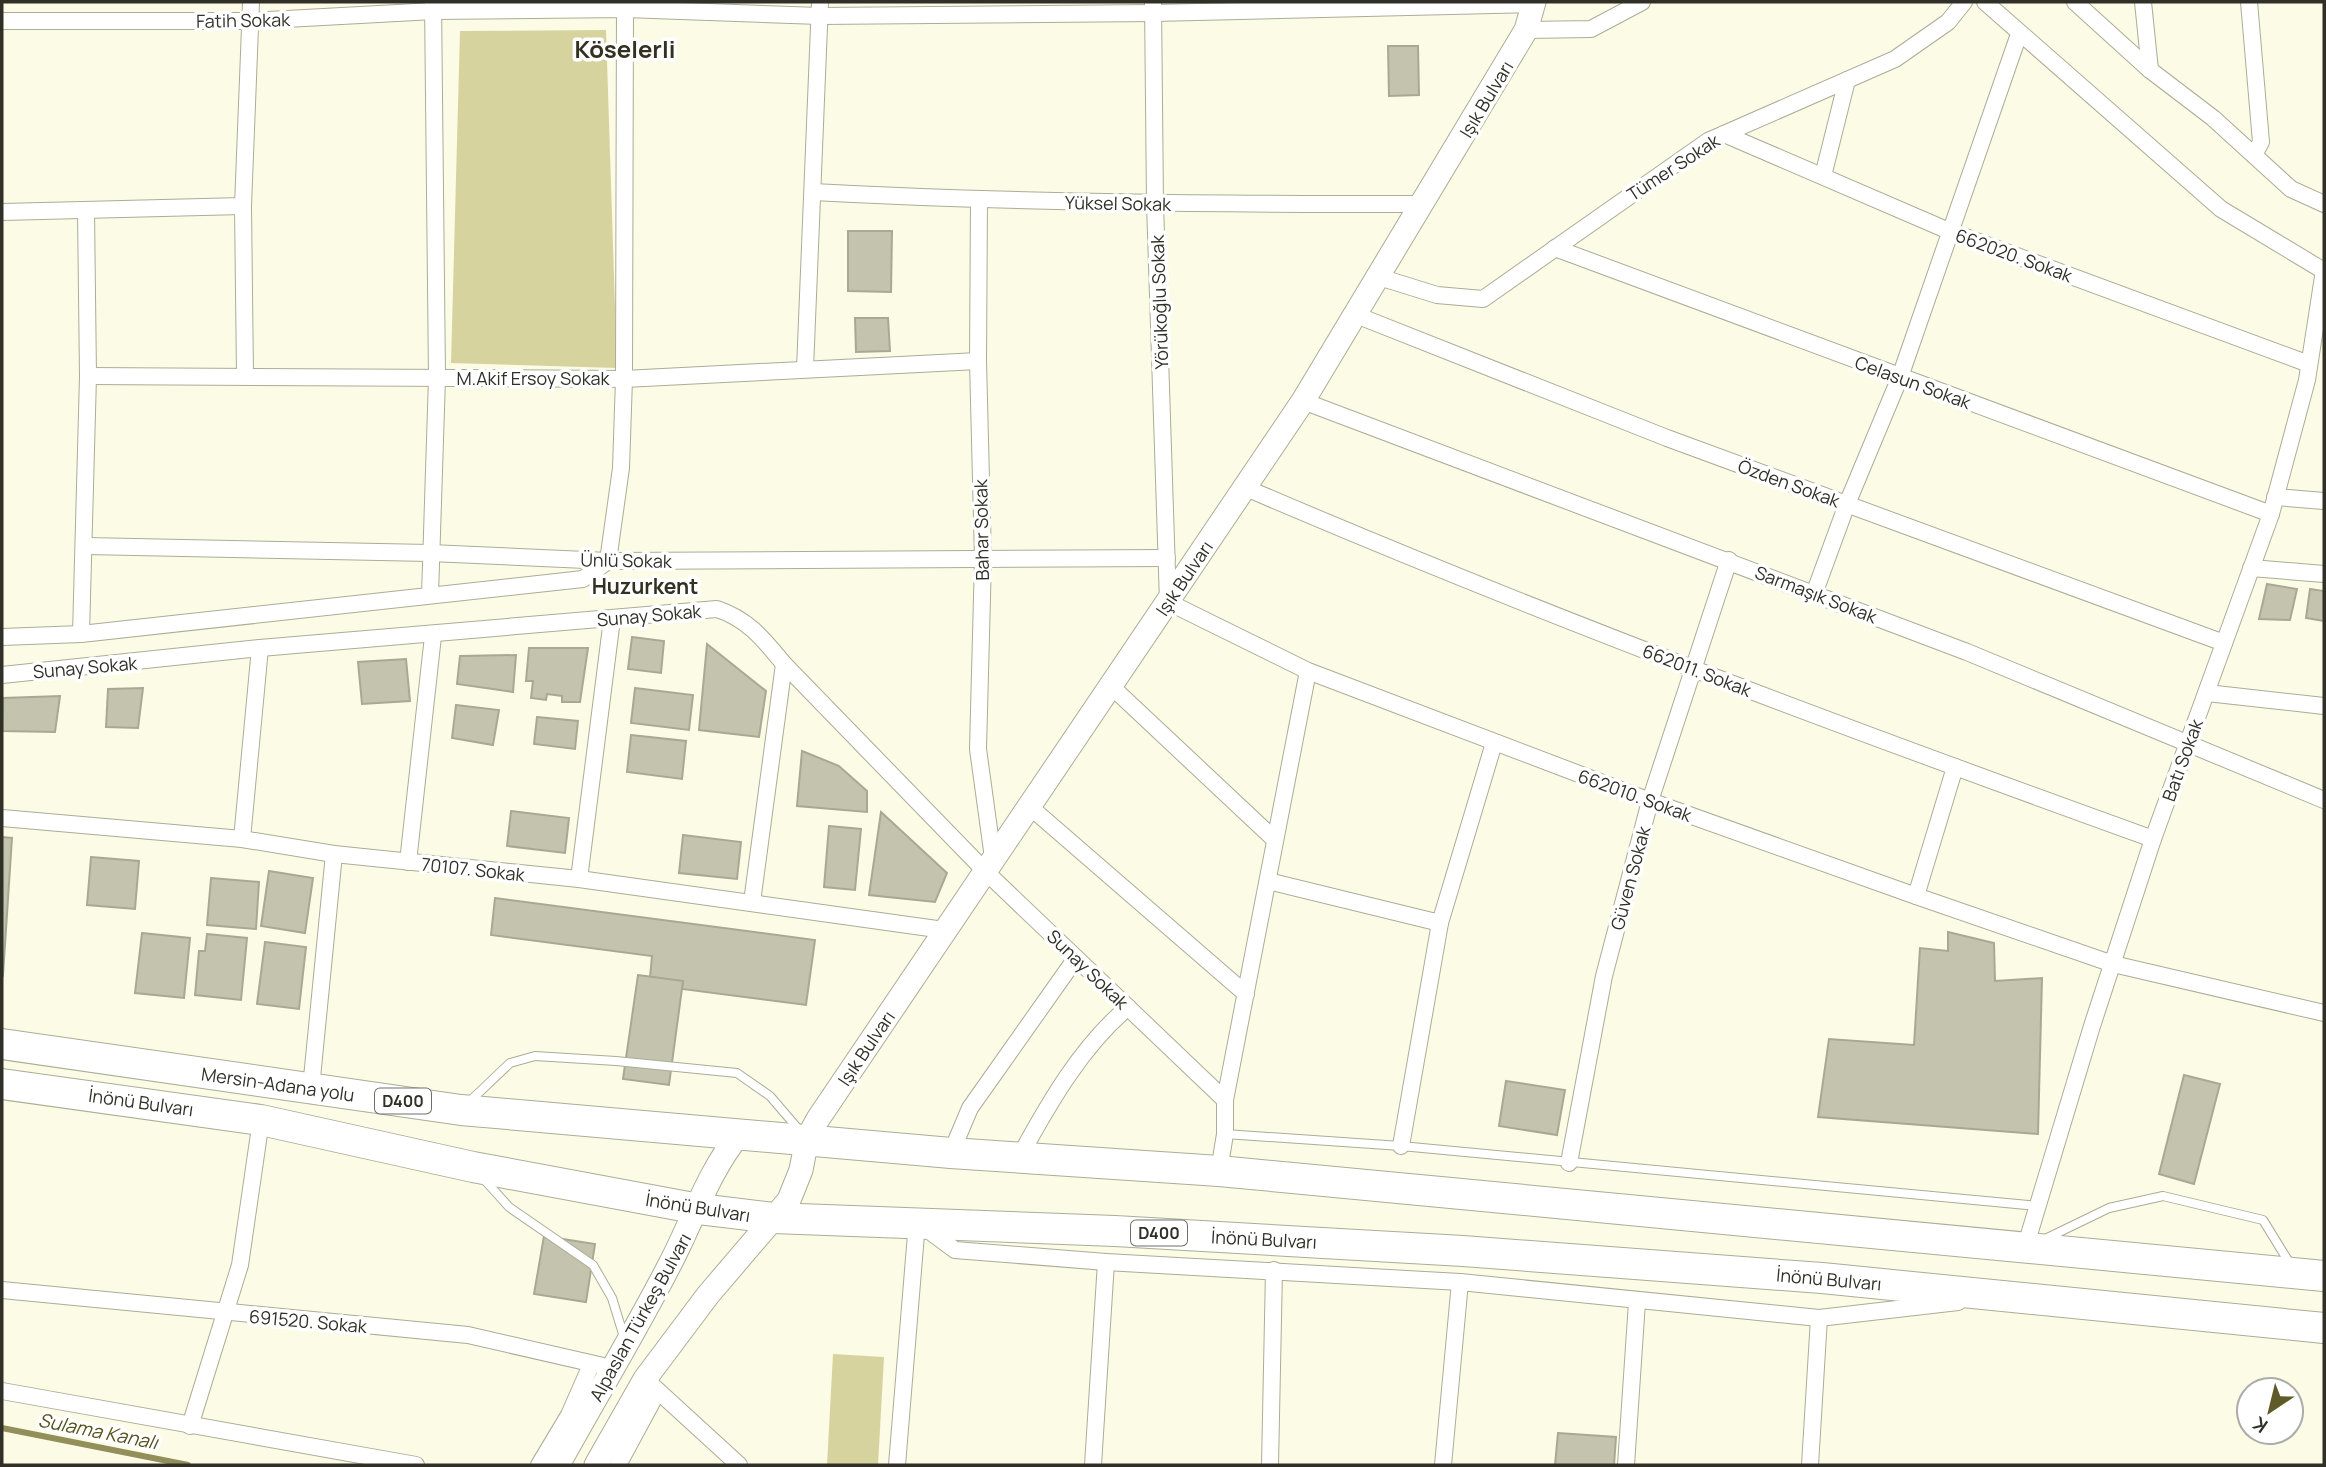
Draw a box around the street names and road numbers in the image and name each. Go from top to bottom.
street label: Fatih Sokak [196,7,291,33]
street label: Işık Bulvarı [1454,56,1518,142]
street label: Tümer Sokak [1622,128,1725,206]
street label: Yüksel Sokak [1065,190,1172,216]
street label: 662020. Sokak [1952,223,2077,288]
street label: Yörükoğlu Sokak [1145,233,1173,370]
street label: Celasun Sokak [1852,350,1975,414]
street label: M.Akif Ersoy Sokak [456,366,611,390]
street label: Özden Sokak [1735,453,1844,513]
street label: Bahar Sokak [968,478,994,581]
street label: Işık Bulvarı [1150,536,1218,620]
street label: Ünlü Sokak [580,547,673,573]
street label: Sarmaşık Sokak [1752,560,1881,629]
street label: Sunay Sokak [596,598,703,632]
street label: 662011. Sokak [1639,638,1756,702]
street label: Sunay Sokak [32,650,139,684]
street label: Batı Sokak [2156,715,2208,804]
street label: 662010. Sokak [1575,763,1696,827]
street label: Güven Sokak [1605,823,1656,932]
street label: 70107. Sokak [420,852,527,886]
street label: Sunay Sokak [1042,924,1135,1015]
street label: Işık Bulvarı [832,1006,900,1090]
street label: Mersin-Adana yolu [200,1061,356,1107]
street label: İnönü Bulvarı [87,1083,195,1121]
road number: D400 [375,1088,431,1114]
street label: İnönü Bulvarı [644,1187,752,1227]
road number: D400 [1131,1220,1187,1246]
street label: İnönü Bulvarı [1211,1224,1317,1254]
street label: Alpaslan Türkeş Bulvarı [584,1229,696,1405]
street label: İnönü Bulvarı [1775,1262,1883,1296]
street label: 691520. Sokak [248,1304,369,1338]

